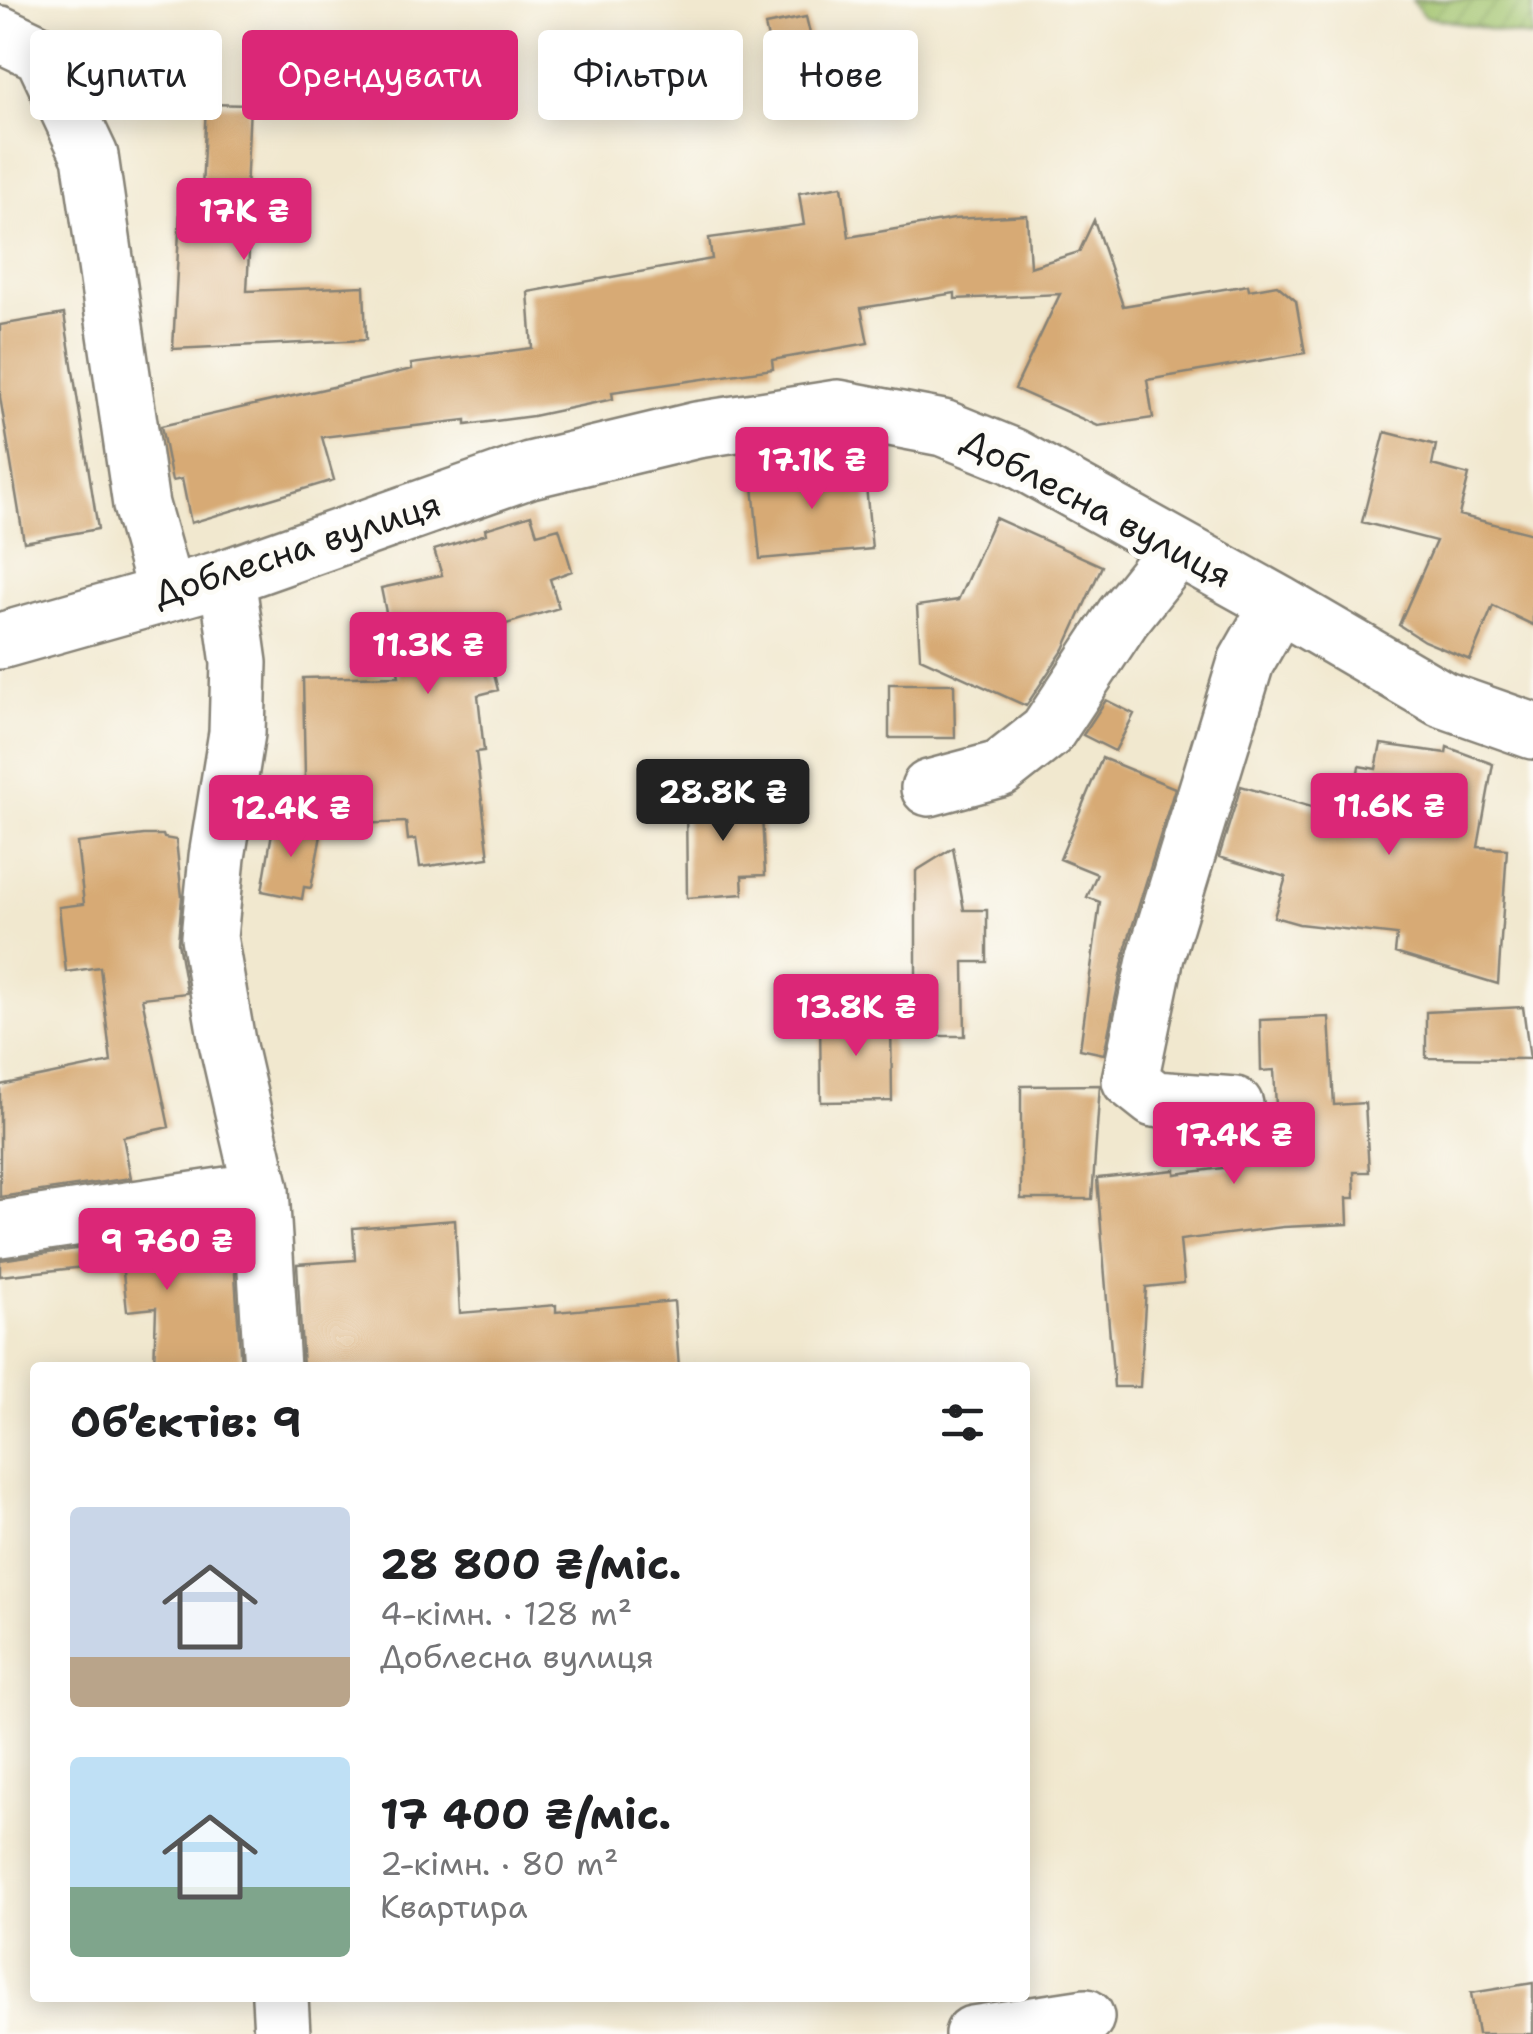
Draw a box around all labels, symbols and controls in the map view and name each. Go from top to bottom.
chip: Купити [30,30,222,120]
chip: Орендувати [242,30,518,120]
chip: Фільтри [538,30,743,120]
chip: Нове [763,30,918,120]
pin: 17K ₴ [174,178,314,263]
text: 17K ₴ [198,189,290,232]
street label: Доблесна вулиця [954,417,1240,599]
pin: 17.1K ₴ [720,427,904,512]
text: 17.1K ₴ [757,438,867,481]
street label: Доблесна вулиця [147,480,447,617]
pin: 11.3K ₴ [336,612,520,697]
text: 11.3K ₴ [372,623,484,666]
pin: 28.8K ₴ [631,759,815,844]
text: 28.8K ₴ [658,770,788,813]
pin: 11.6K ₴ [1297,773,1481,858]
pin: 12.4K ₴ [199,775,383,860]
text: 11.6K ₴ [1333,784,1445,827]
text: 12.4K ₴ [231,786,351,829]
pin: 13.8K ₴ [764,974,948,1059]
text: 13.8K ₴ [795,985,917,1028]
pin: 17.4K ₴ [1142,1102,1326,1187]
text: 17.4K ₴ [1175,1113,1293,1156]
pin: 9 760 ₴ [75,1208,259,1293]
text: 9 760 ₴ [101,1219,233,1262]
text: Об’єктів: 9 [70,1394,302,1450]
icon: filters [935,1395,990,1450]
text: 28 800 ₴/міс. [380,1536,682,1592]
icon: home [150,1547,270,1667]
text: 4-кімн. · 128 m² [380,1592,632,1635]
text: Доблесна вулиця [380,1635,654,1678]
text: 17 400 ₴/міс. [380,1786,671,1842]
icon: home [150,1797,270,1917]
text: 2-кімн. · 80 m² [380,1842,618,1885]
text: Квартира [380,1885,528,1928]

